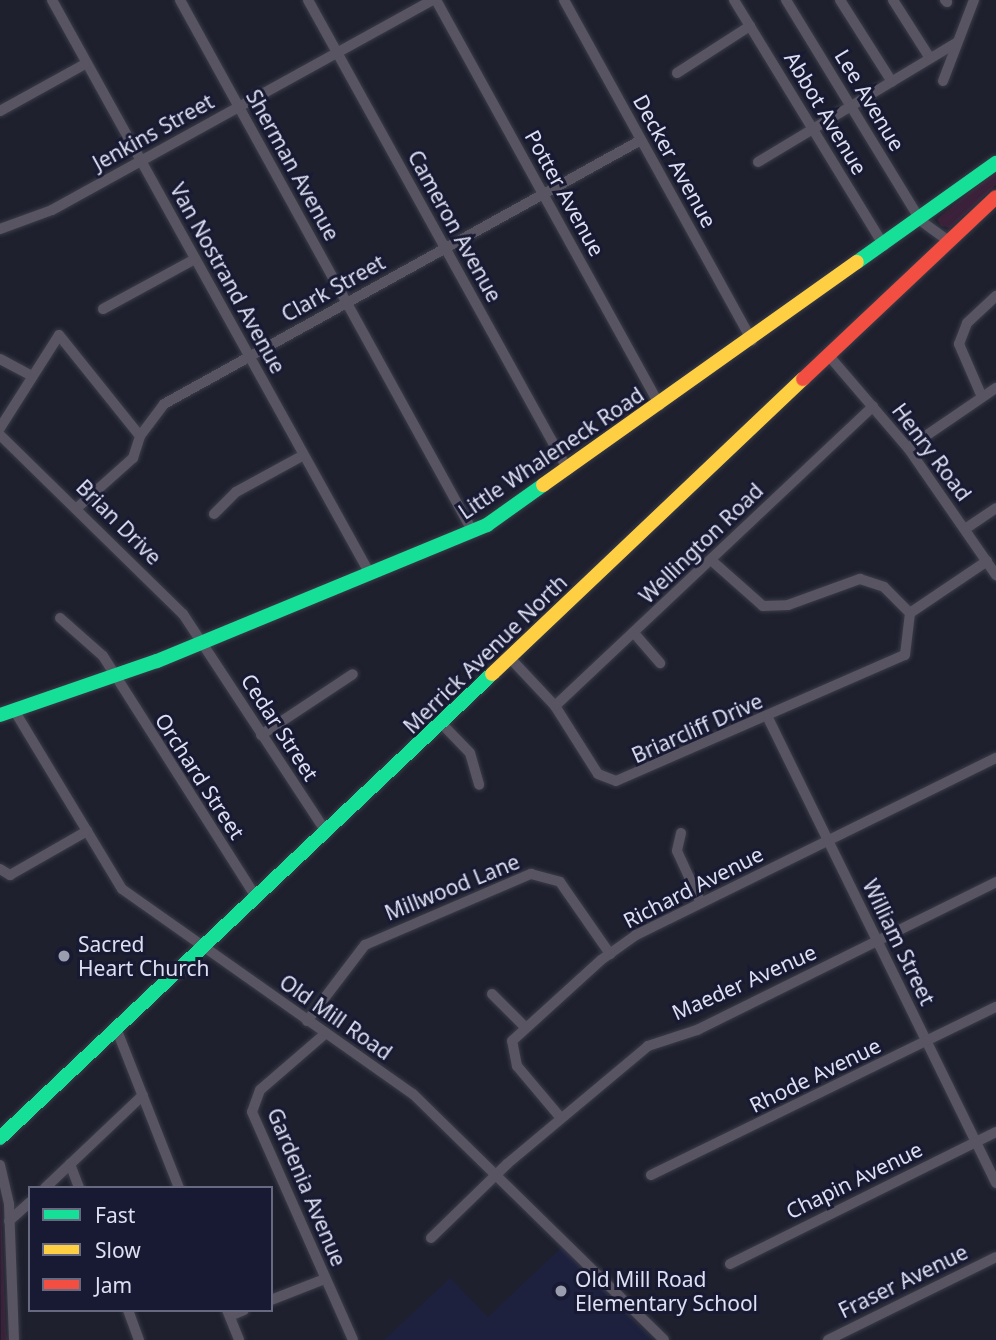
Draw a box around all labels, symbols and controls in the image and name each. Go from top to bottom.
street label: Lee Avenue [830,45,910,155]
street label: Abbot Avenue [779,47,873,179]
street label: Sherman Avenue [241,85,345,245]
street label: Jenkins Street [88,88,218,176]
street label: Decker Avenue [628,90,722,232]
street label: Potter Avenue [520,126,610,260]
street label: Cameron Avenue [403,146,507,306]
street label: Van Nostrand Avenue [165,178,291,378]
street label: Clark Street [277,249,389,327]
street label: Little Whaleneck Road [454,382,648,524]
street label: Henry Road [887,398,977,506]
street label: Brian Drive [71,474,167,570]
street label: Wellington Road [634,478,768,608]
street label: Merrick Avenue North [398,569,572,739]
street label: Cedar Street [236,669,324,785]
street label: Briarcliff Drive [628,688,766,768]
street label: Orchard Street [150,708,250,844]
street label: Richard Avenue [619,841,767,933]
street label: Millwood Lane [381,848,523,926]
street label: William Street [858,875,940,1009]
place label: Sacred Heart Church [78,931,209,981]
street label: Maeder Avenue [668,939,820,1025]
marker: Sacred Heart Church [56,948,72,964]
street label: Old Mill Road [275,969,397,1065]
street label: Rhode Avenue [745,1032,885,1118]
street label: Gardenia Avenue [262,1104,352,1270]
street label: Chapin Avenue [782,1136,926,1224]
legend [28,1186,273,1312]
text: Fast [95,1201,135,1229]
text: Slow [95,1236,141,1264]
street label: Fraser Avenue [834,1239,972,1323]
place label: Old Mill Road Elementary School [575,1266,758,1316]
text: Jam [95,1271,132,1299]
marker: Old Mill Road Elementary School [553,1283,569,1299]

